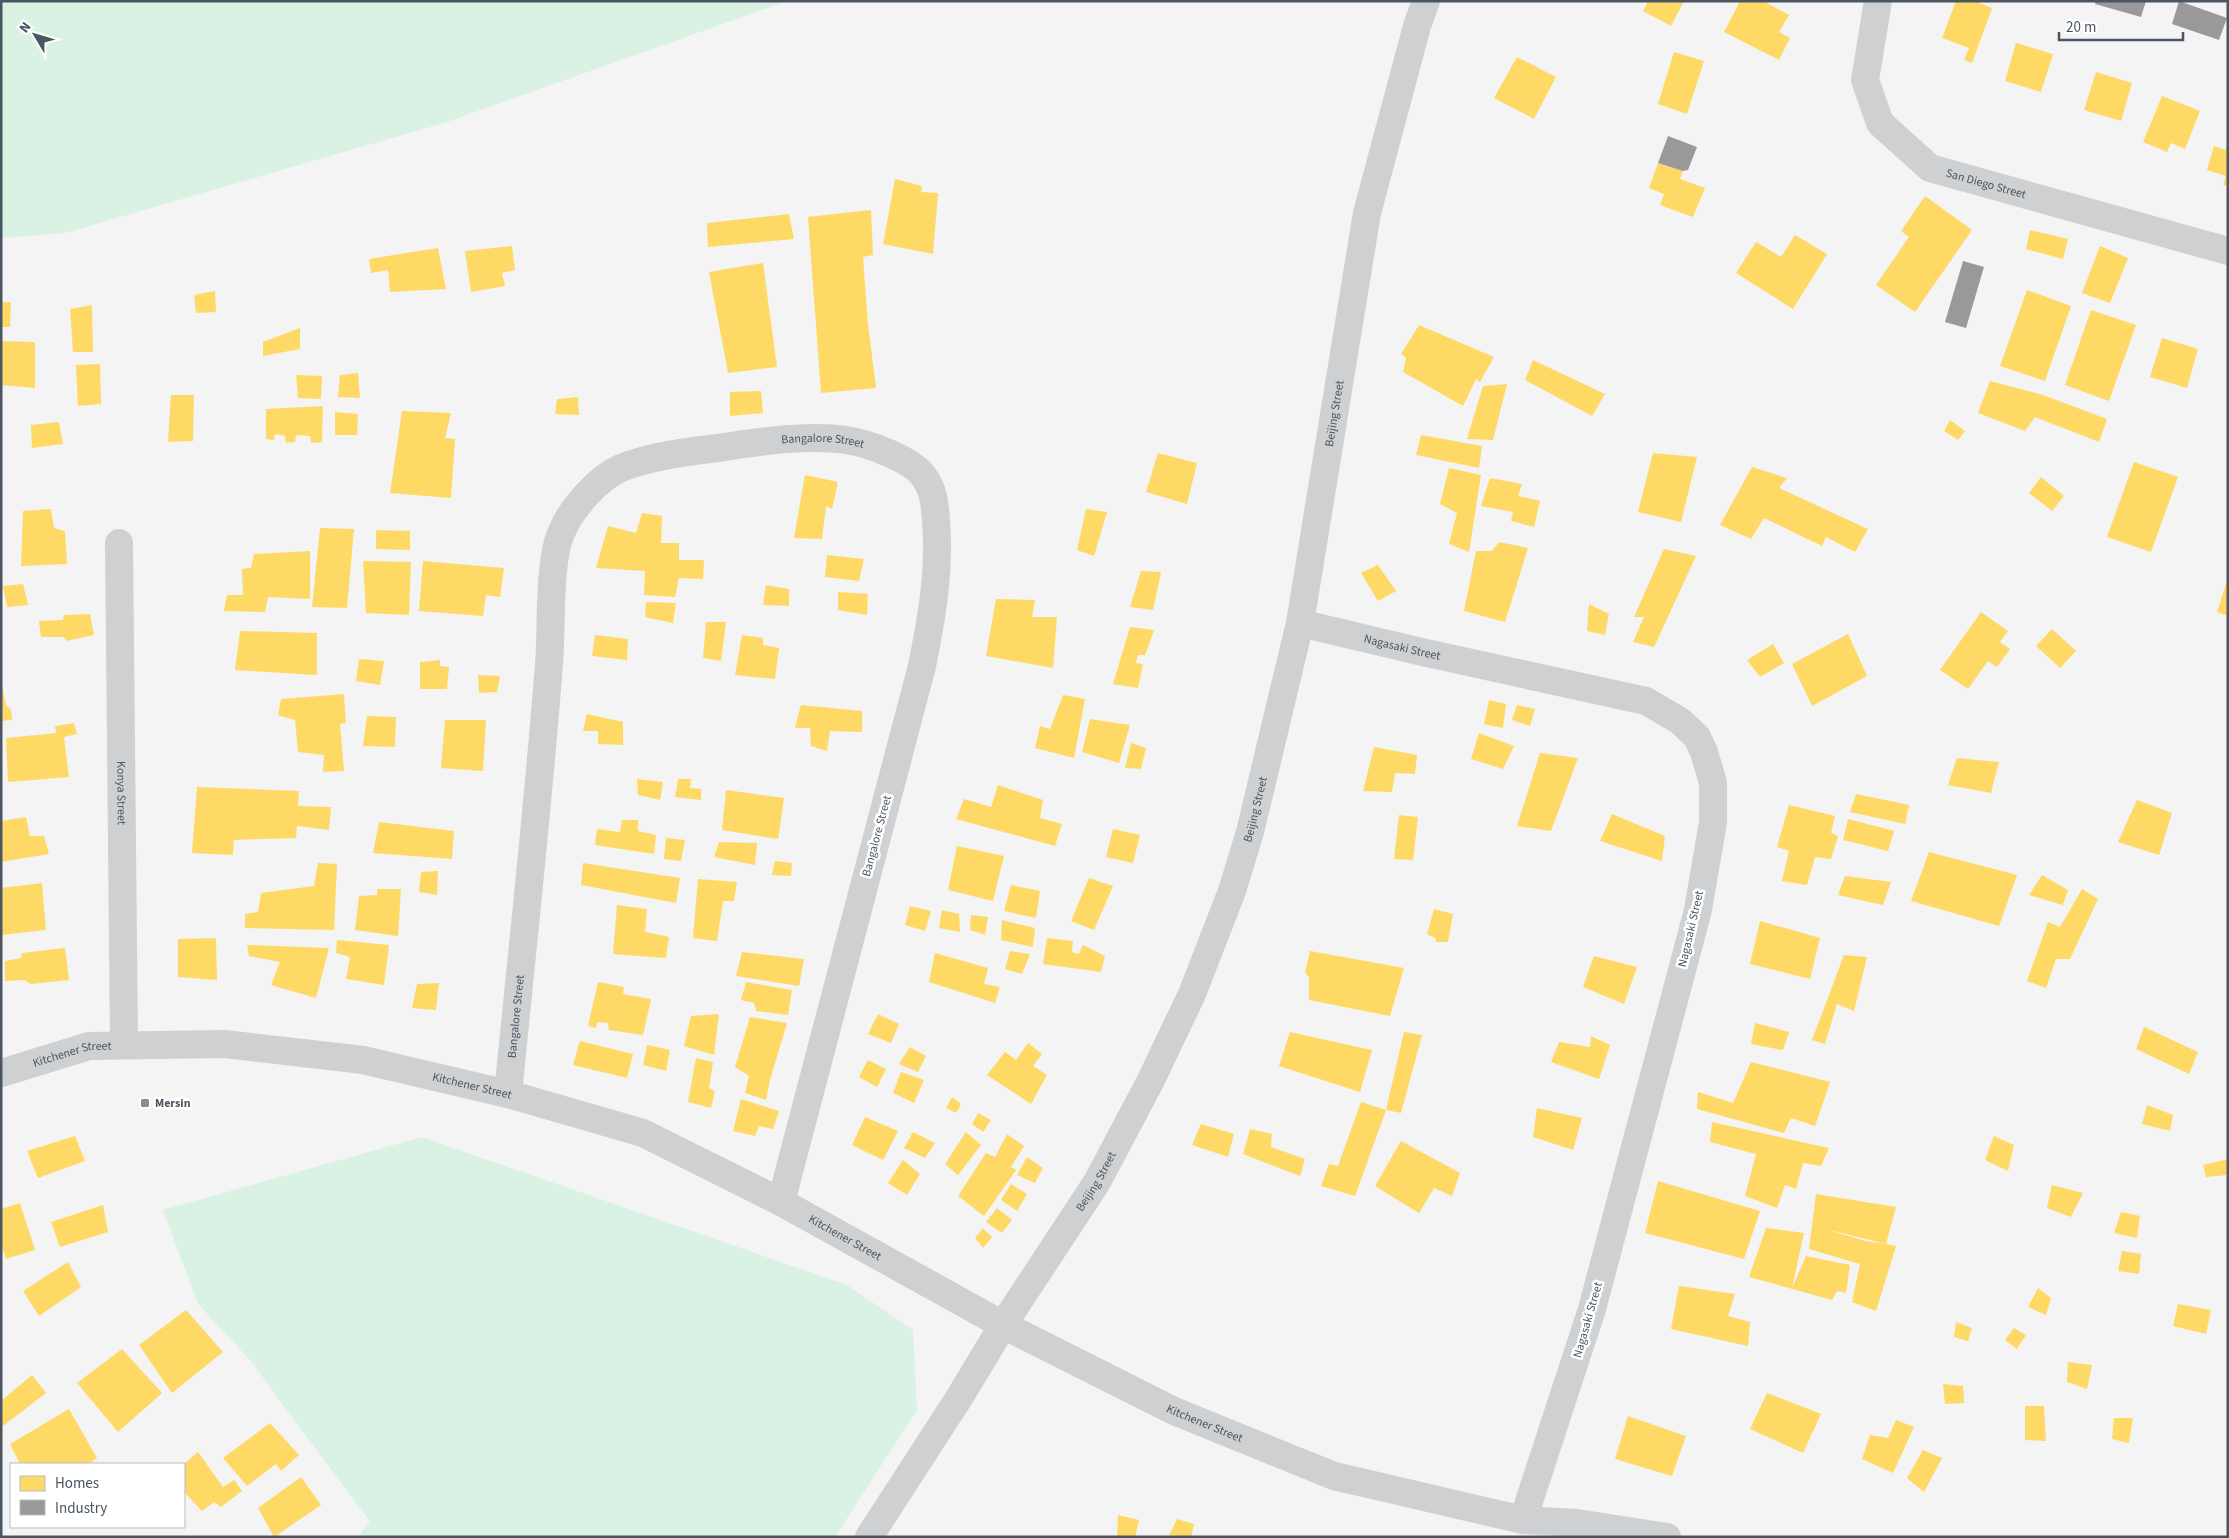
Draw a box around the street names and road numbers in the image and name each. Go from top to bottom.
street label: San Diego Street [1944,164,2028,203]
street label: Beijing Street [1320,379,1348,448]
street label: Bangalore Street [780,429,866,452]
street label: Nagasaki Street [1362,630,1442,664]
street label: Konya Street [113,761,130,825]
street label: Beijing Street [1239,775,1271,844]
street label: Bangalore Street [858,793,896,879]
street label: Nagasaki Street [1674,889,1708,969]
street label: Bangalore Street [503,974,528,1059]
street label: Kitchener Street [31,1037,112,1071]
street label: Kitchener Street [431,1068,514,1103]
street label: Beijing Street [1072,1148,1120,1215]
street label: Kitchener Street [806,1210,885,1265]
street label: Nagasaki Street [1569,1280,1607,1360]
street label: Kitchener Street [1164,1400,1245,1447]

